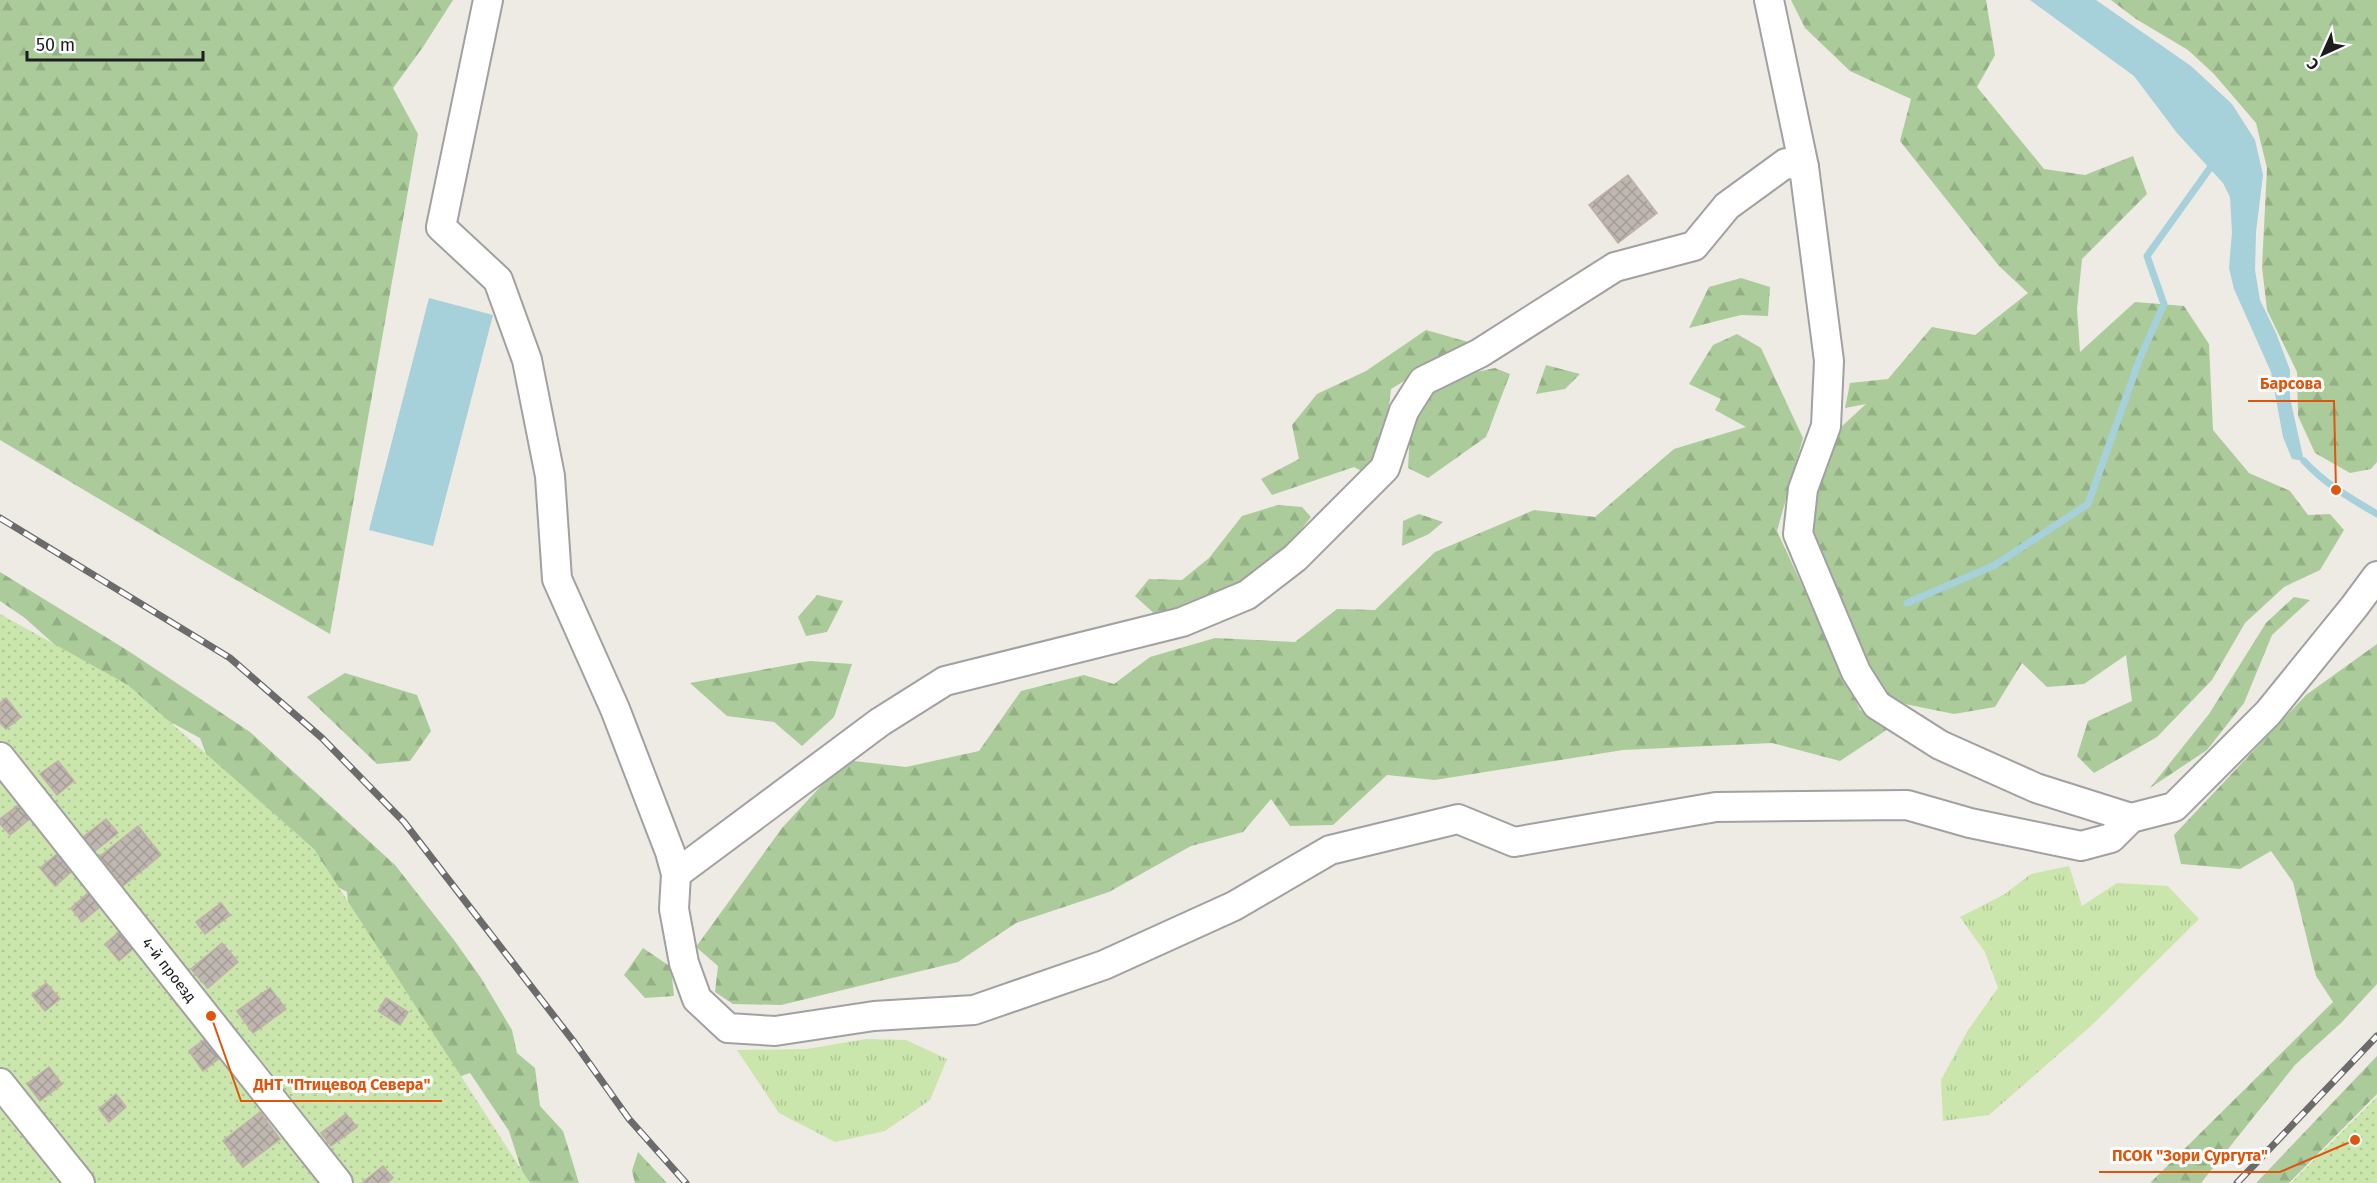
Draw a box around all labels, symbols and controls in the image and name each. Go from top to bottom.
scale bar [27,24,202,62]
north arrow [2293,24,2353,84]
text: 50 m [36,34,75,56]
text: С [2302,54,2323,74]
callout: Барсова [2248,367,2334,401]
text: Барсова [2260,374,2322,393]
street label: 4-й проезд [138,934,200,1006]
callout: ДНТ "Птицевод Севера" [241,1067,442,1101]
text: ДНТ "Птицевод Севера" [253,1075,431,1094]
callout: ПСОК "Зори Сургута" [2099,1138,2280,1172]
text: ПСОК "Зори Сургута" [2112,1146,2268,1165]

